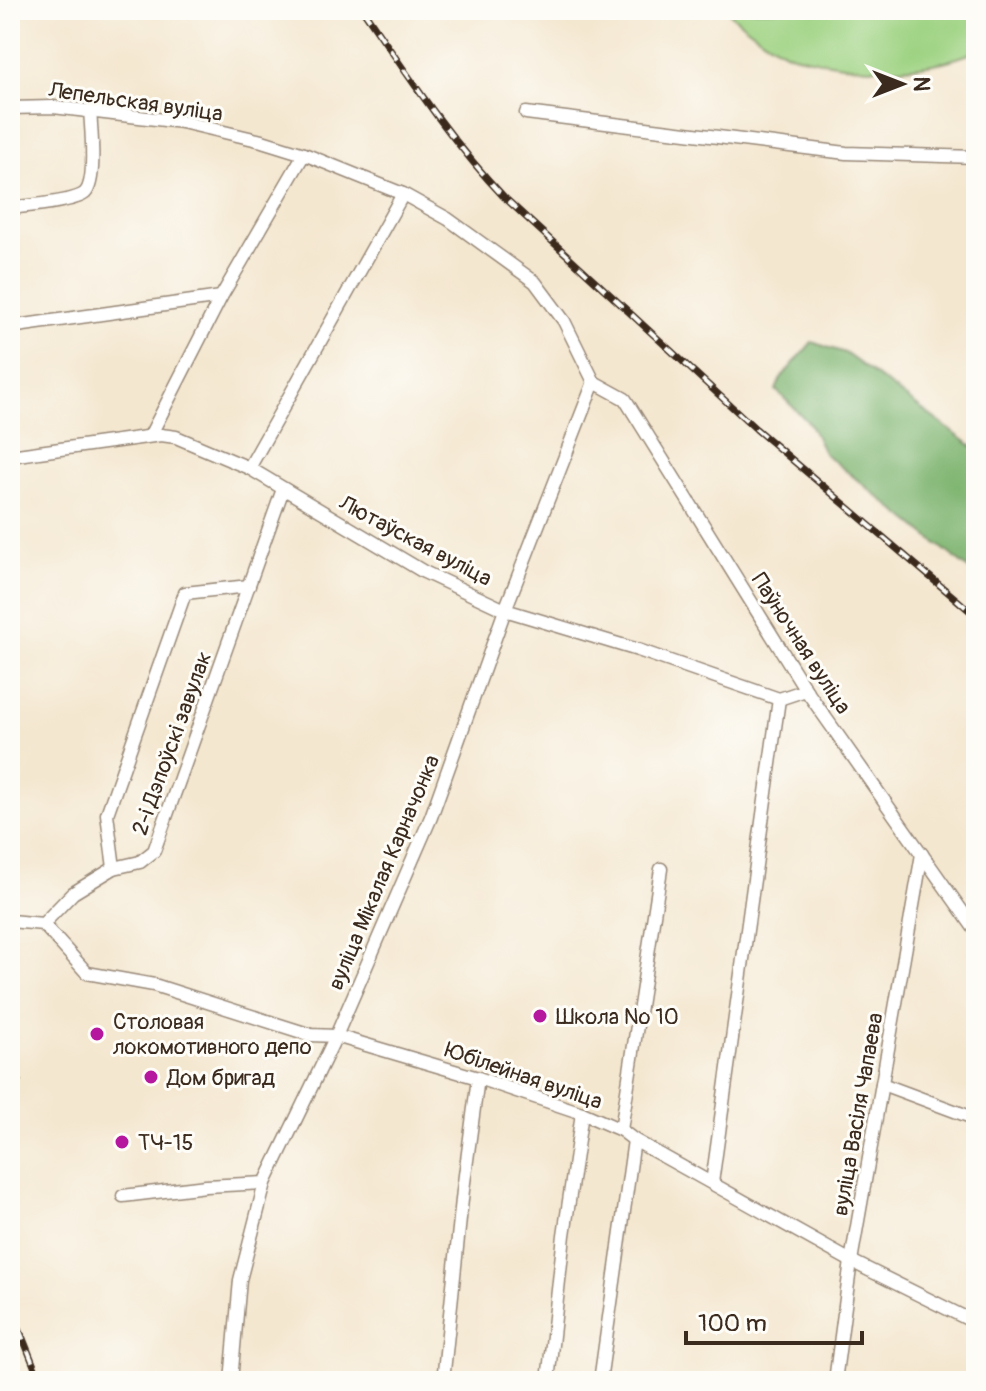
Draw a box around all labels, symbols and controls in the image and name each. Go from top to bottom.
north arrow [862,44,942,124]
street label: Лепельская вуліца [46,76,225,128]
text: N [907,77,935,92]
street label: Лютаўская вуліца [334,488,497,593]
street label: Паўночная вуліца [745,568,857,719]
street label: 2-і Дэпоўскі завулак [126,648,218,839]
street label: вуліца Мікалая Карначонка [322,751,446,994]
place label: Школа № 10 [556,1003,679,1031]
marker: Школа № 10 [531,1007,549,1025]
place label: Столовая локомотивного депо [113,1008,312,1061]
street label: вуліца Васіля Чапаева [826,1010,890,1218]
marker: Столовая локомотивного депо [88,1025,106,1043]
street label: Юбілейная вуліца [441,1036,606,1116]
place label: Дом бригад [166,1064,275,1092]
marker: Дом бригад [142,1068,160,1086]
place label: ТЧ-15 [138,1129,193,1157]
marker: ТЧ-15 [113,1133,131,1151]
scale bar [686,1295,862,1345]
text: 100 m [698,1309,767,1338]

